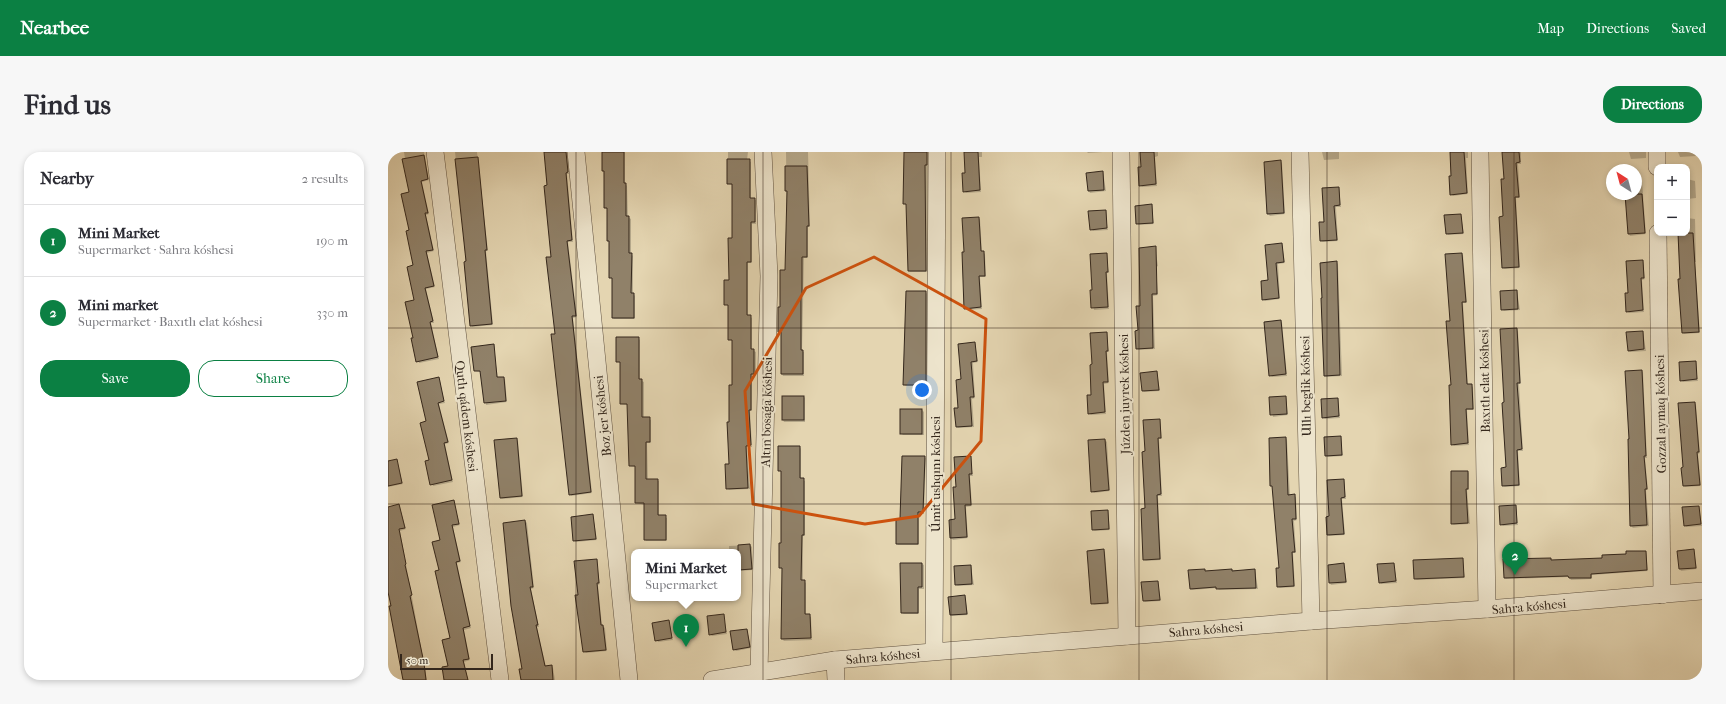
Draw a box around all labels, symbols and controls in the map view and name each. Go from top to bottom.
text: Nearbee [20,17,89,39]
text: Map [1537,20,1564,37]
text: Directions [1586,20,1649,37]
text: Saved [1671,20,1706,37]
button: Directions [1603,86,1702,123]
text: Find us [24,88,111,121]
north arrow [1606,164,1642,200]
map controls [1654,164,1690,236]
button: + [1654,164,1690,200]
text: Nearby [40,168,94,188]
text: 2 results [302,171,348,186]
button: − [1654,200,1690,236]
text: Mini Market [78,224,160,242]
text: 1 [51,233,55,248]
text: 190 m [316,233,348,248]
text: Supermarket · Sahra kóshesi [78,242,234,257]
text: Mini market [78,296,158,314]
text: 2 [50,305,56,320]
text: 330 m [317,305,348,320]
text: Supermarket · Baxıtlı elat kóshesi [78,314,263,329]
street label: Baxıtlı elat kóshesi [1476,329,1493,433]
street label: Júzden juyrek kóshesi [1116,333,1133,455]
street label: Ullı beglik kóshesi [1297,335,1314,437]
street label: Gozzal aymaq kóshesi [1652,354,1669,474]
street label: Altın bosaǵa kóshesi [758,357,775,468]
street label: Qutlı qádem kóshesi [452,359,481,473]
button: Save [40,360,190,397]
button: Share [198,360,348,397]
street label: Boz jer kóshesi [591,374,614,457]
your location [912,380,932,400]
street label: Úmit ushqını kóshesi [928,416,943,532]
pin: 2 [1502,542,1528,575]
popup [631,549,741,601]
text: Mini Market [645,559,727,577]
text: Supermarket [645,577,718,592]
street label: Sahra kóshesi [1491,596,1567,617]
pin: 1 [673,614,699,647]
street label: Sahra kóshesi [1168,619,1244,640]
street label: Sahra kóshesi [845,646,921,667]
scale bar [400,652,493,671]
text: 50 m [406,654,428,667]

